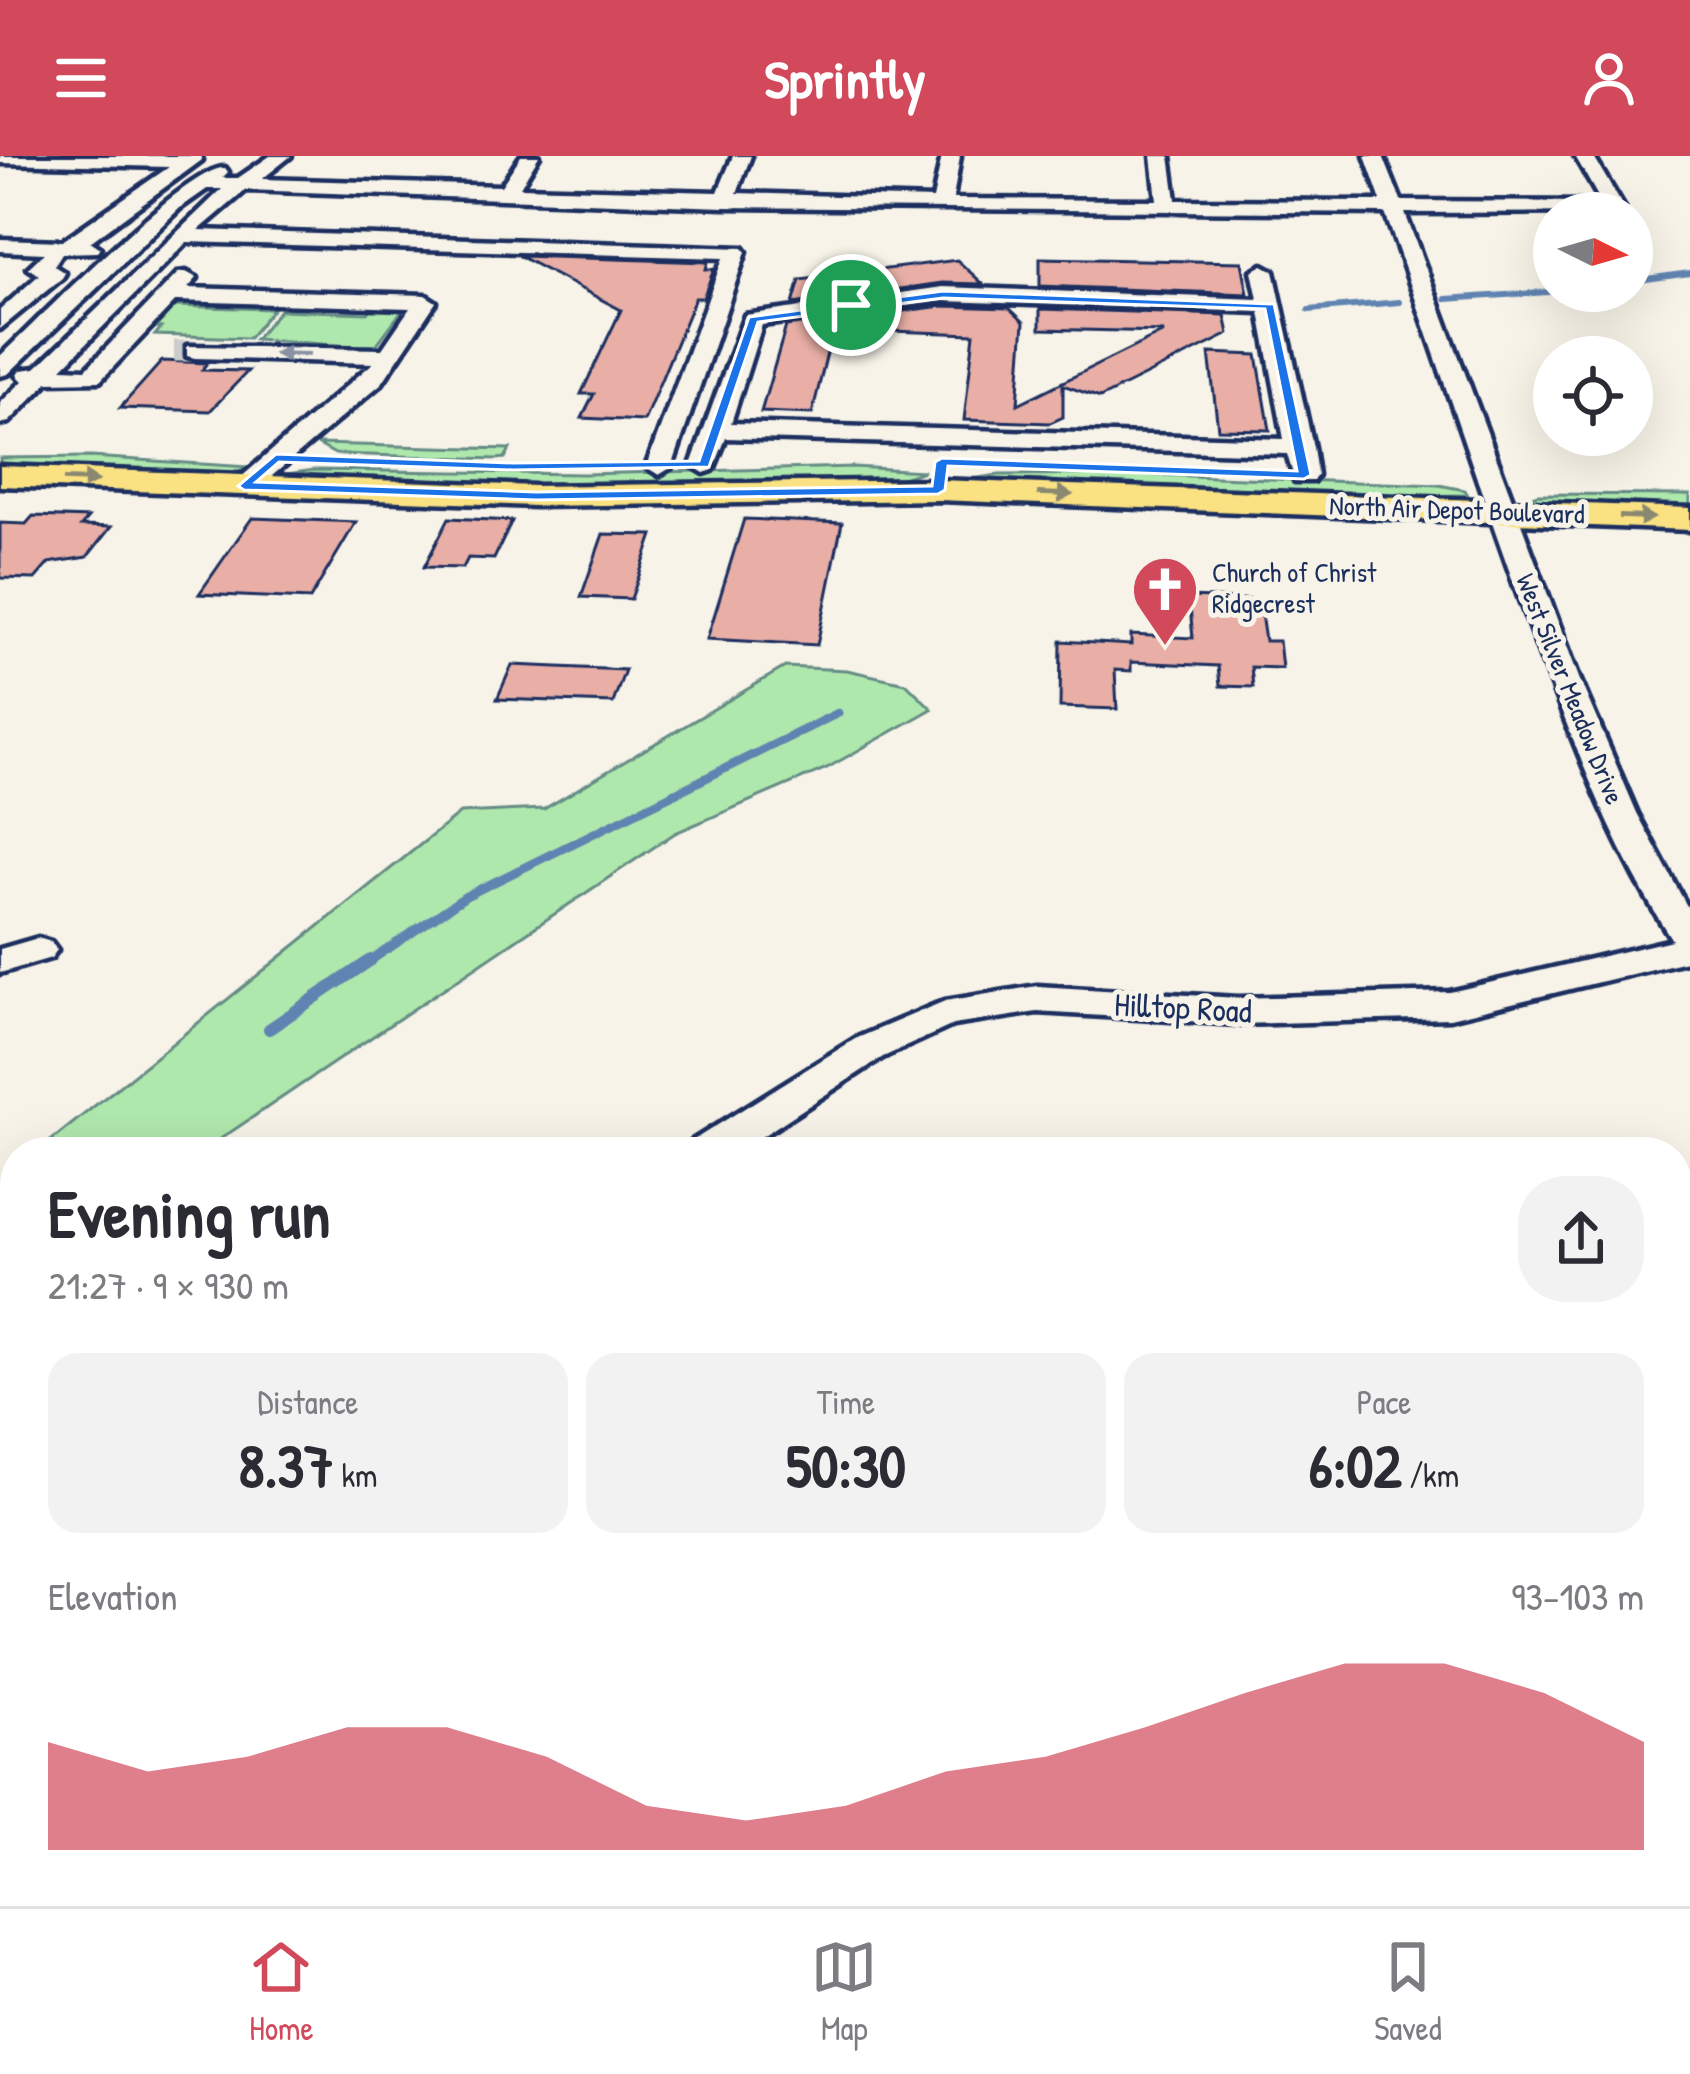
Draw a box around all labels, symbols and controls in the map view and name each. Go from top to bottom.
text: Sprintly [765,42,925,115]
icon: menu [48,45,114,111]
icon: person [1576,45,1642,111]
north arrow [1533,192,1653,312]
map controls [1533,192,1653,456]
pin [800,254,902,356]
icon: arrive [818,272,884,338]
button: locate [1533,336,1653,456]
one-way arrow [272,344,310,363]
one-way arrow [63,470,101,489]
one-way arrow [1037,485,1075,504]
street label: North Air Depot Boulevard [1329,487,1585,532]
one-way arrow [1619,507,1657,526]
church icon: Church of Christ Ridgecrest [1130,554,1200,648]
place label: Church of Christ Ridgecrest [1212,554,1377,622]
street label: West Silver Meadow Drive [1508,568,1634,809]
street label: Hilltop Road [1113,981,1253,1034]
text: Evening run [48,1168,330,1258]
button: share [1518,1176,1644,1302]
text: 21:27 · 9 × 930 m [48,1258,289,1311]
text: Distance [258,1380,358,1424]
text: Time [817,1380,875,1424]
text: Pace [1357,1380,1411,1424]
text: 8.37 [238,1424,334,1506]
text: 50:30 [786,1424,906,1506]
text: 6:02 [1309,1424,1402,1506]
text: km [334,1453,378,1497]
text: /km [1402,1453,1459,1497]
text: Elevation [48,1569,178,1622]
text: 93–103 m [1511,1569,1644,1622]
tab: Home [248,1934,314,2050]
tab: Map [811,1934,877,2050]
tab: Saved [1374,1934,1442,2050]

